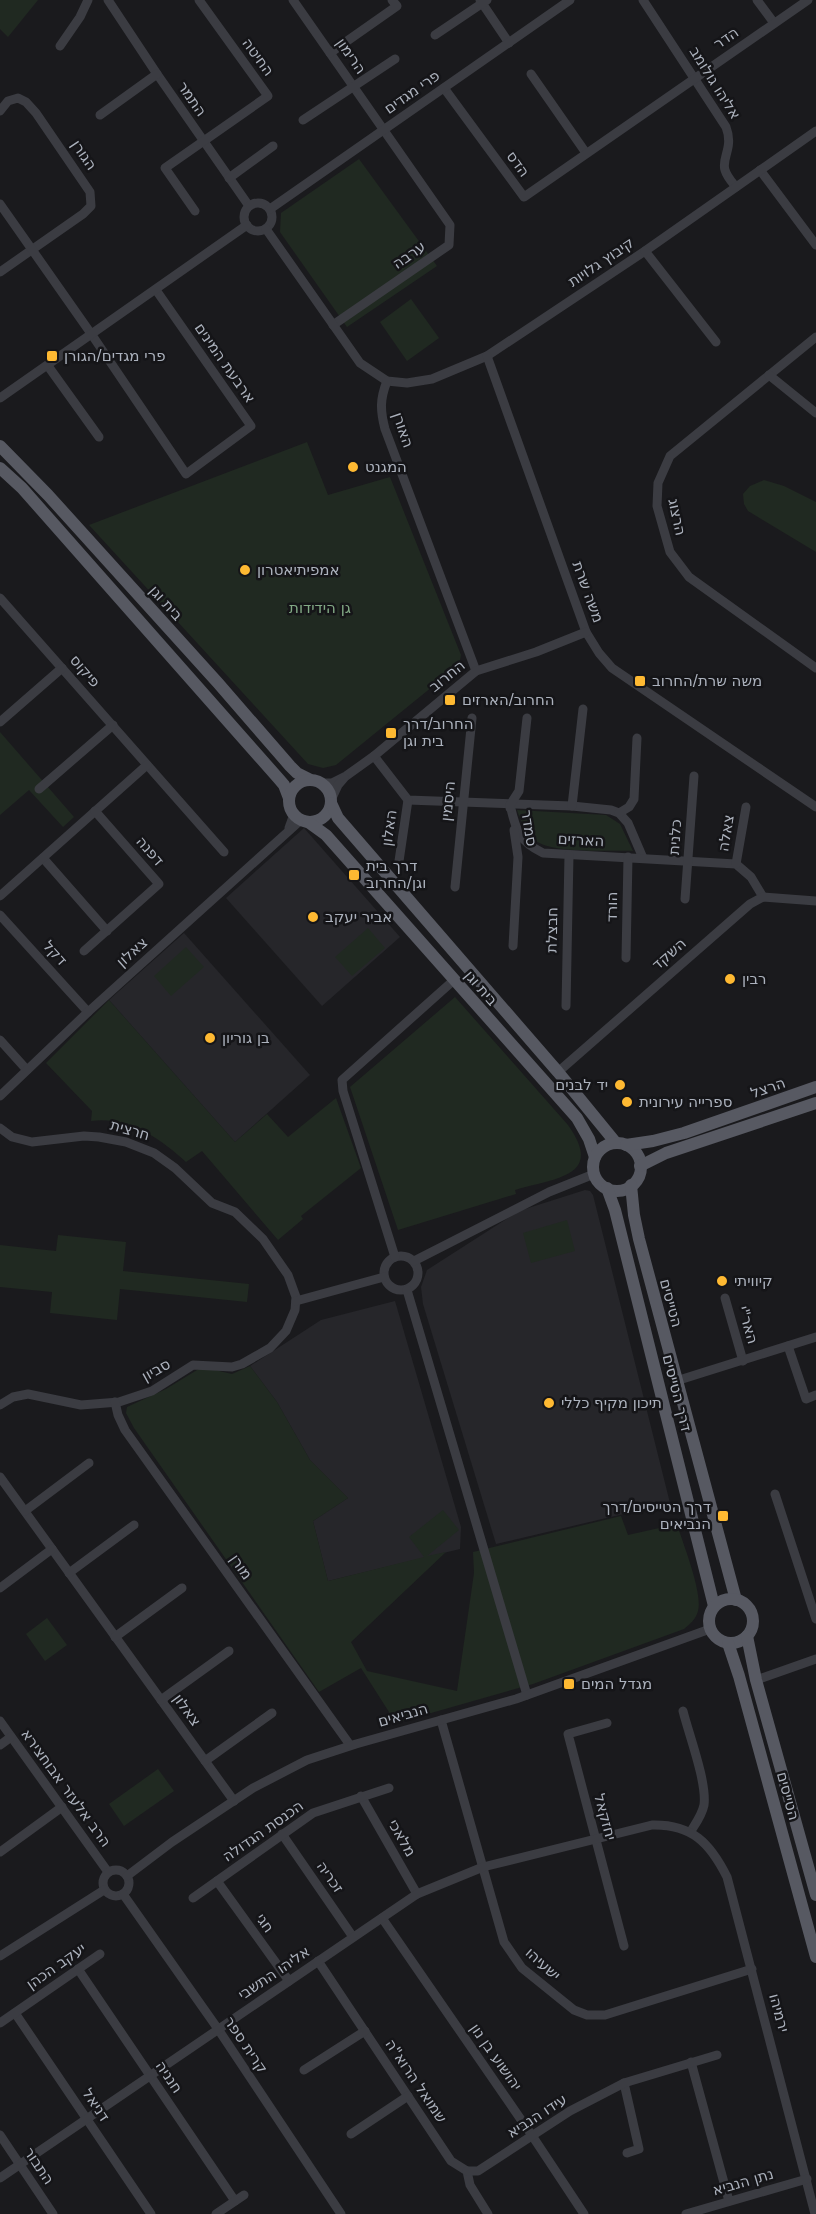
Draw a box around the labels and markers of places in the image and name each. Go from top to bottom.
place label: פרי מגדים/הגורן [64,347,166,365]
marker: פרי מגדים/הגורן [45,349,59,363]
place label: המגנט [365,458,407,476]
marker: המגנט [346,460,360,474]
place label: אמפיתיאטרון [257,561,340,579]
marker: אמפיתיאטרון [238,563,252,577]
place label: משה שרת/החרוב [652,672,762,690]
marker: משה שרת/החרוב [633,674,647,688]
place label: החרוב/הארזים [462,691,555,709]
marker: החרוב/הארזים [443,693,457,707]
place label: החרוב/דרך בית וגן [403,715,474,750]
marker: החרוב/דרך בית וגן [384,726,398,740]
place label: דרך בית וגן/החרוב [366,857,426,892]
marker: דרך בית וגן/החרוב [347,868,361,882]
place label: אביר יעקב [325,908,392,926]
marker: אביר יעקב [306,910,320,924]
place label: רבין [742,970,767,988]
marker: רבין [723,972,737,986]
place label: בן גוריון [222,1029,270,1047]
marker: בן גוריון [203,1031,217,1045]
place label: יד לבנים [555,1076,608,1094]
marker: יד לבנים [613,1078,627,1092]
place label: ספרייה עירונית [639,1093,732,1111]
marker: ספרייה עירונית [620,1095,634,1109]
place label: קיוויתי [734,1272,773,1290]
marker: קיוויתי [715,1274,729,1288]
place label: תיכון מקיף כללי [561,1394,662,1412]
marker: תיכון מקיף כללי [542,1396,556,1410]
place label: דרך הטייסים/דרך הנביאים [602,1498,711,1533]
marker: דרך הטייסים/דרך הנביאים [716,1509,730,1523]
place label: מגדל המים [581,1675,652,1693]
marker: מגדל המים [562,1677,576,1691]

